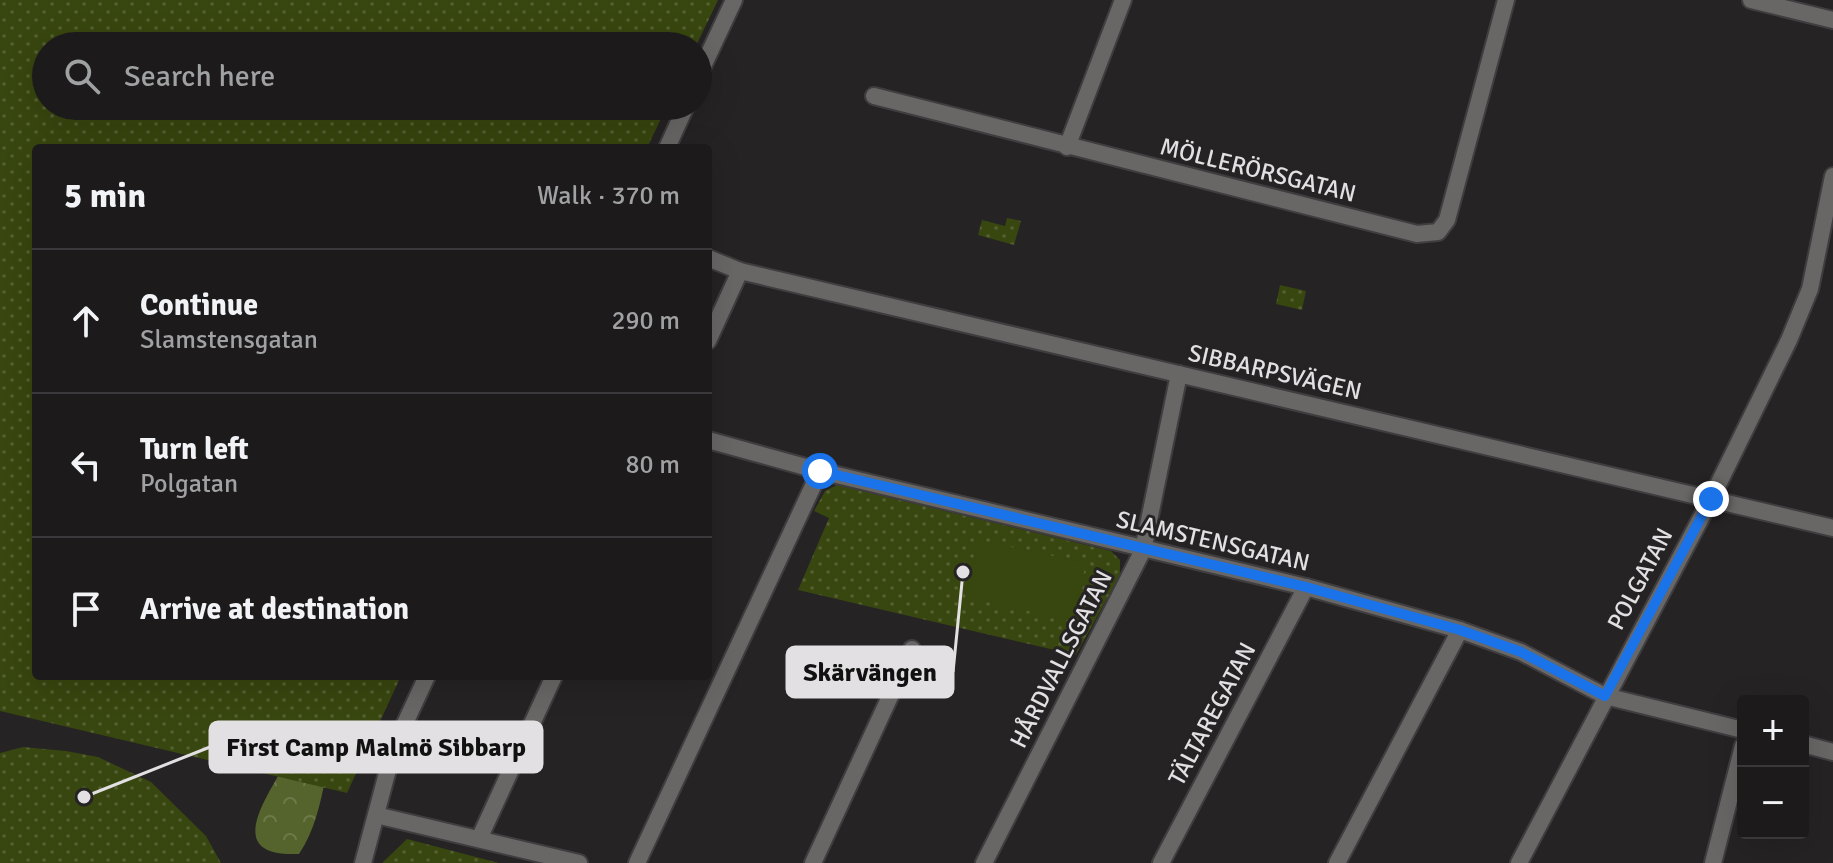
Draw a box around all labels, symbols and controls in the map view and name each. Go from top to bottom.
search box [32,32,712,120]
icon: search [60,54,104,98]
text: Search here [124,58,275,95]
street label: MÖLLERÖRSGATAN [1157,131,1359,209]
text: 5 min [64,175,146,217]
text: Walk · 370 m [537,180,680,212]
text: Continue [140,287,258,324]
icon: ahead [64,299,108,343]
text: 290 m [611,305,680,337]
text: Slamstensgatan [140,324,318,356]
street label: SIBBARPSVÄGEN [1185,337,1365,407]
text: Turn left [140,431,249,468]
icon: left [64,443,108,487]
text: 80 m [625,449,680,481]
route start [802,453,838,489]
text: Polgatan [140,468,238,500]
route end [1693,481,1729,517]
street label: SLAMSTENSGATAN [1114,504,1312,578]
street label: POLGATAN [1601,523,1679,635]
street label: HÅRDVALLSGATAN [1003,565,1119,753]
icon: arrive [64,587,108,631]
text: Arrive at destination [140,591,409,628]
street label: TÄLTAREGATAN [1162,637,1262,791]
callout: Skärvängen [787,647,953,697]
text: Skärvängen [803,657,937,689]
map controls [1737,695,1809,839]
button: + [1737,695,1809,767]
callout: First Camp Malmö Sibbarp [210,722,542,772]
text: First Camp Malmö Sibbarp [226,732,526,764]
button: − [1737,767,1809,839]

